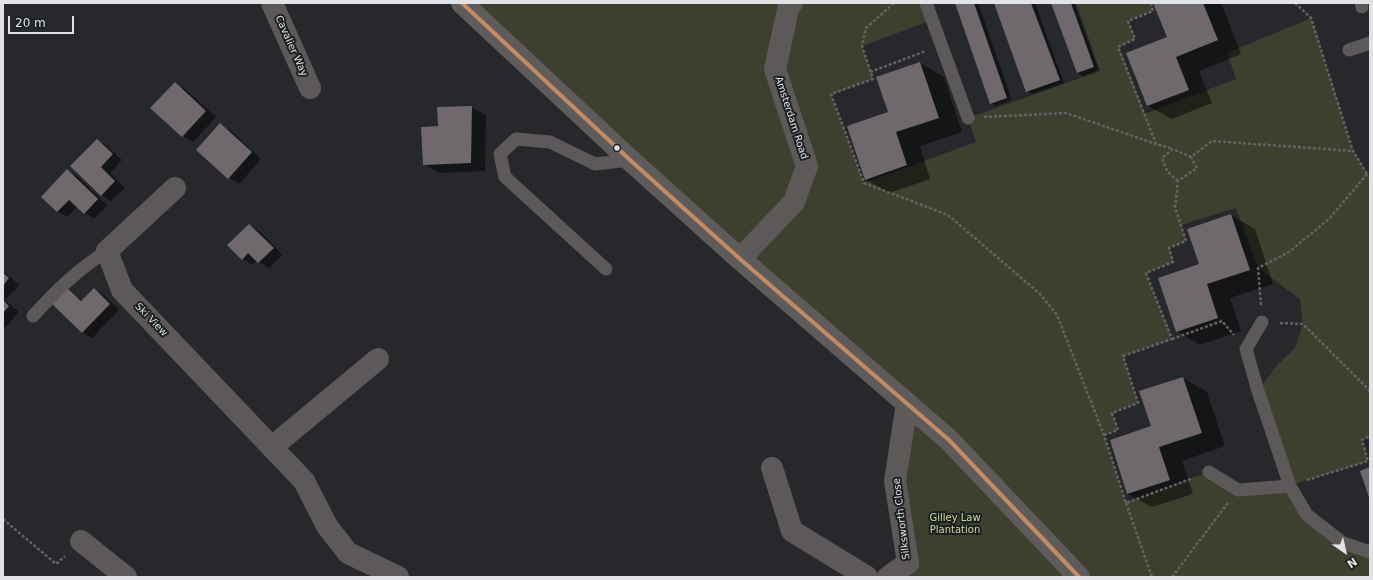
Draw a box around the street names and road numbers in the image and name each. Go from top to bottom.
street label: Cavalier Way [272,14,310,78]
street label: Amsterdam Road [772,75,810,161]
street label: Ski View [132,301,170,339]
street label: Silksworth Close [891,478,913,560]

